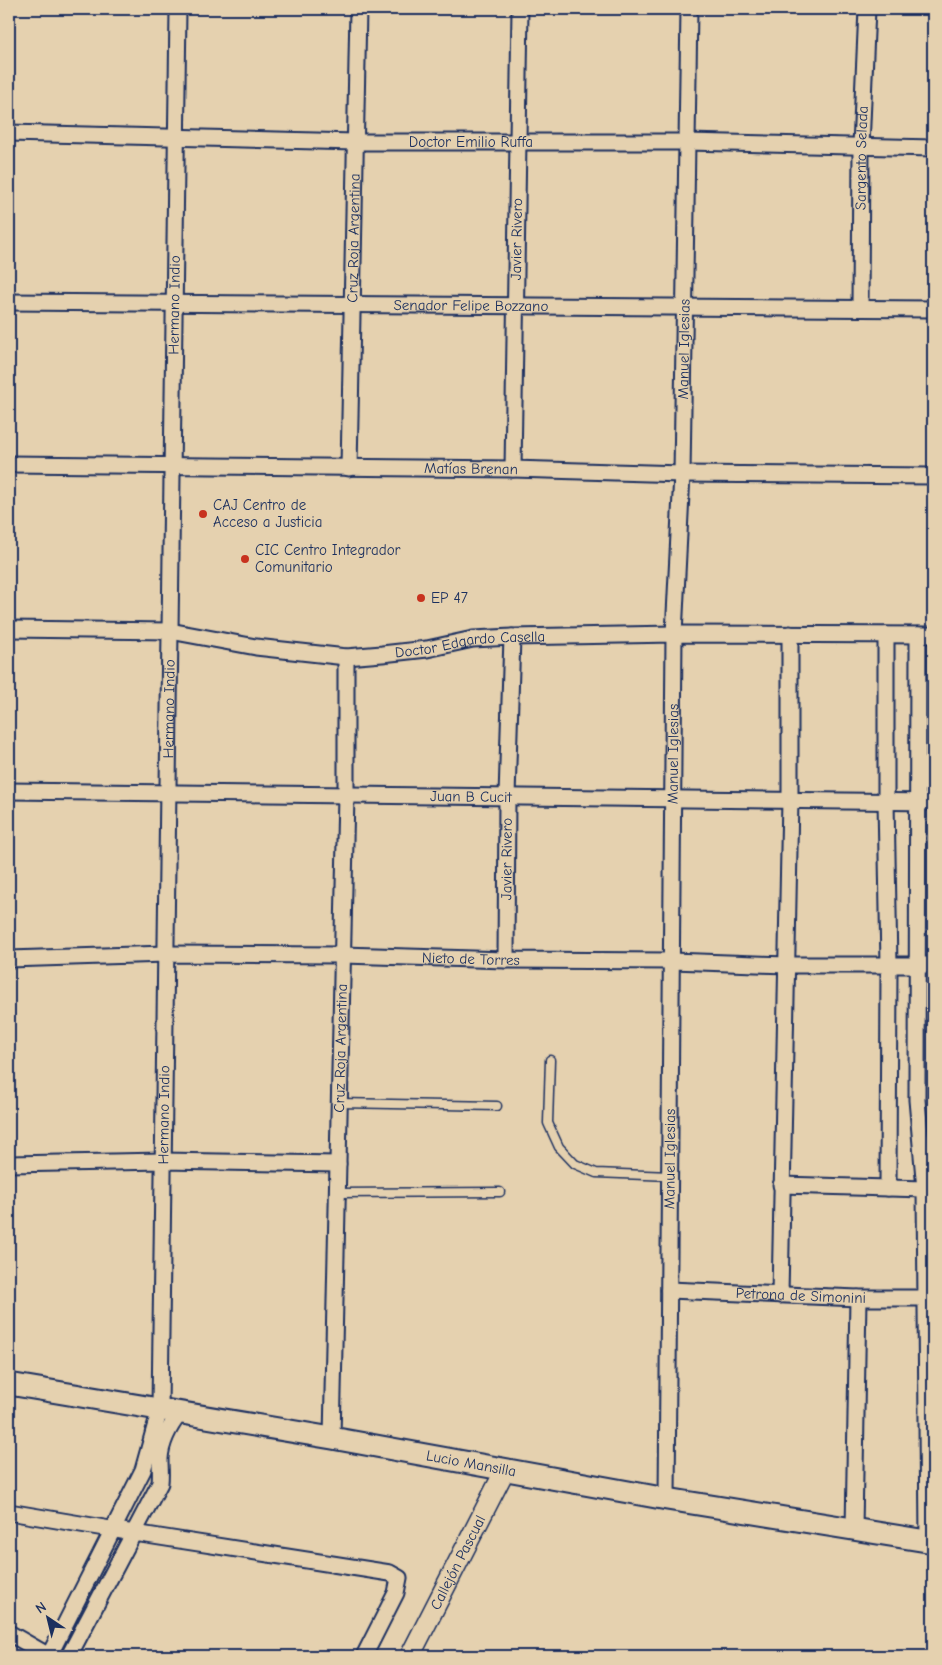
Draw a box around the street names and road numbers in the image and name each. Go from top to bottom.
street label: Sargento Selada [852,105,872,210]
street label: Doctor Emilio Ruffa [409,133,533,151]
street label: Cruz Roja Argentina [343,173,364,303]
street label: Javier Rivero [507,198,526,280]
street label: Hermano Indio [165,255,184,355]
street label: Senador Felipe Bozzano [394,296,548,315]
street label: Manuel Iglesias [674,299,694,400]
street label: Matías Brenan [424,459,518,478]
street label: Doctor Edgardo Casella [394,627,545,662]
street label: Hermano Indio [159,659,179,759]
street label: Manuel Iglesias [664,704,682,804]
street label: Juan B Cucit [430,787,513,806]
street label: Javier Rivero [497,818,516,900]
street label: Nieto de Torres [422,948,520,969]
street label: Cruz Roja Argentina [330,983,351,1113]
street label: Hermano Indio [154,1065,173,1165]
street label: Manuel Iglesias [660,1109,679,1209]
street label: Petrona de Simonini [735,1284,866,1307]
street label: Lucio Mansilla [425,1446,518,1480]
street label: Callejón Pascual [426,1512,489,1613]

